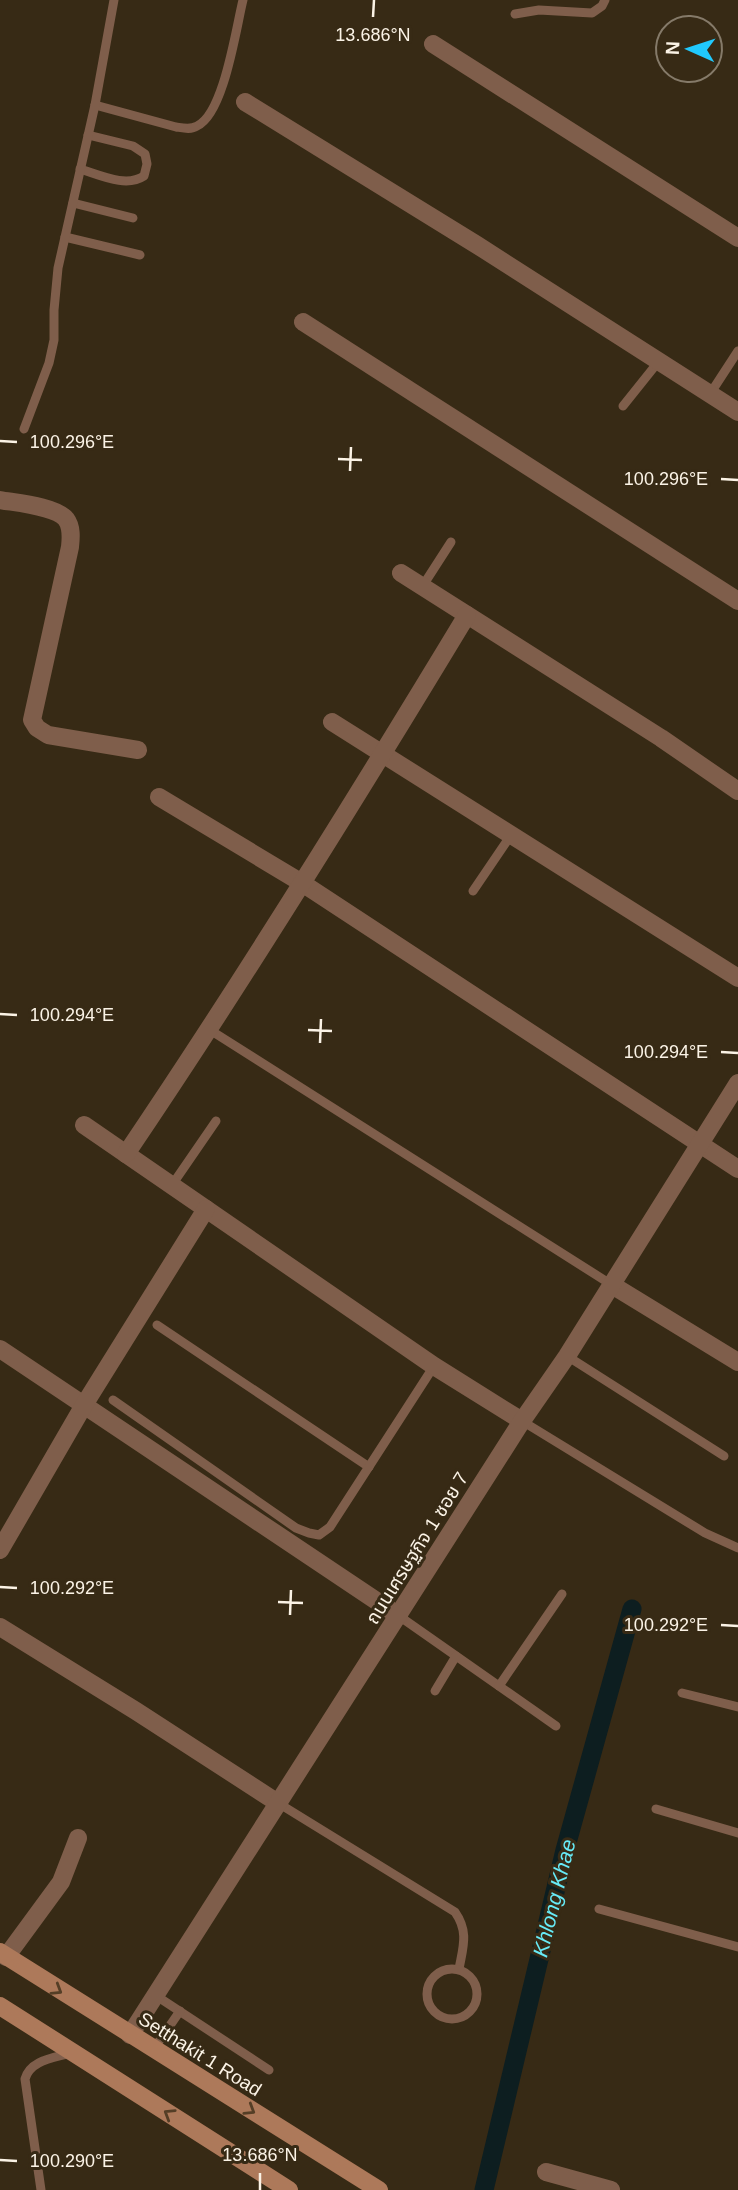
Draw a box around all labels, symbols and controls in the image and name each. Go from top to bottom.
north arrow [654,14,724,84]
text: 13.686°N [335,25,411,45]
text: N [662,41,683,56]
text: 100.296°E [30,432,114,452]
text: 100.296°E [624,469,708,489]
text: 100.294°E [30,1005,114,1025]
text: 100.294°E [624,1042,708,1062]
street label: ถนนเศรษฐกิจ 1 ซอย 7 [362,1468,472,1628]
text: 100.292°E [30,1578,114,1598]
text: 100.292°E [624,1615,708,1635]
water label: Khlong Khae [528,1837,580,1959]
one-way arrow [50,1981,63,1994]
street label: Setthakit 1 Road [135,2008,265,2100]
one-way arrow [243,2102,256,2115]
one-way arrow [164,2109,177,2122]
text: 13.686°N [222,2145,298,2165]
text: 100.290°E [30,2151,114,2171]

